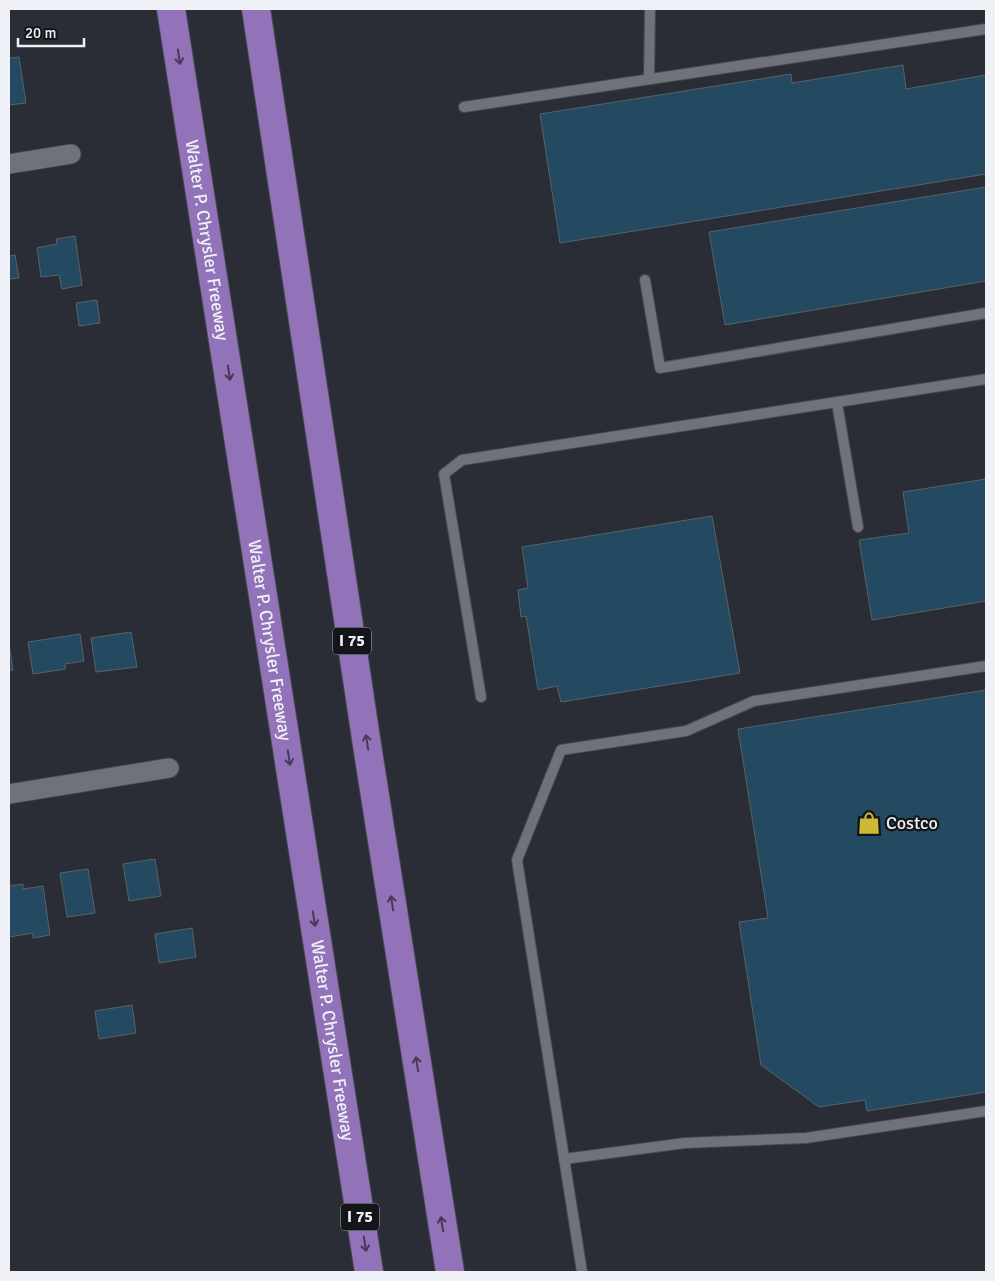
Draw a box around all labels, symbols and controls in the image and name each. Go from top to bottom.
scale bar [18,15,84,47]
text: 20 m [25,24,56,42]
one-way arrow [174,49,184,65]
street label: Walter P. Chrysler Freeway [181,138,234,343]
one-way arrow [224,365,234,381]
street label: Walter P. Chrysler Freeway [243,538,297,743]
road number: I 75 [333,627,371,654]
one-way arrow [362,735,372,751]
one-way arrow [284,750,294,766]
shop icon: Costco [856,810,882,836]
place label: Costco [886,812,938,834]
one-way arrow [387,895,397,911]
one-way arrow [309,911,319,927]
street label: Walter P. Chrysler Freeway [306,938,359,1143]
one-way arrow [412,1056,422,1072]
road number: I 75 [341,1204,379,1230]
one-way arrow [437,1216,447,1232]
one-way arrow [360,1235,370,1251]

